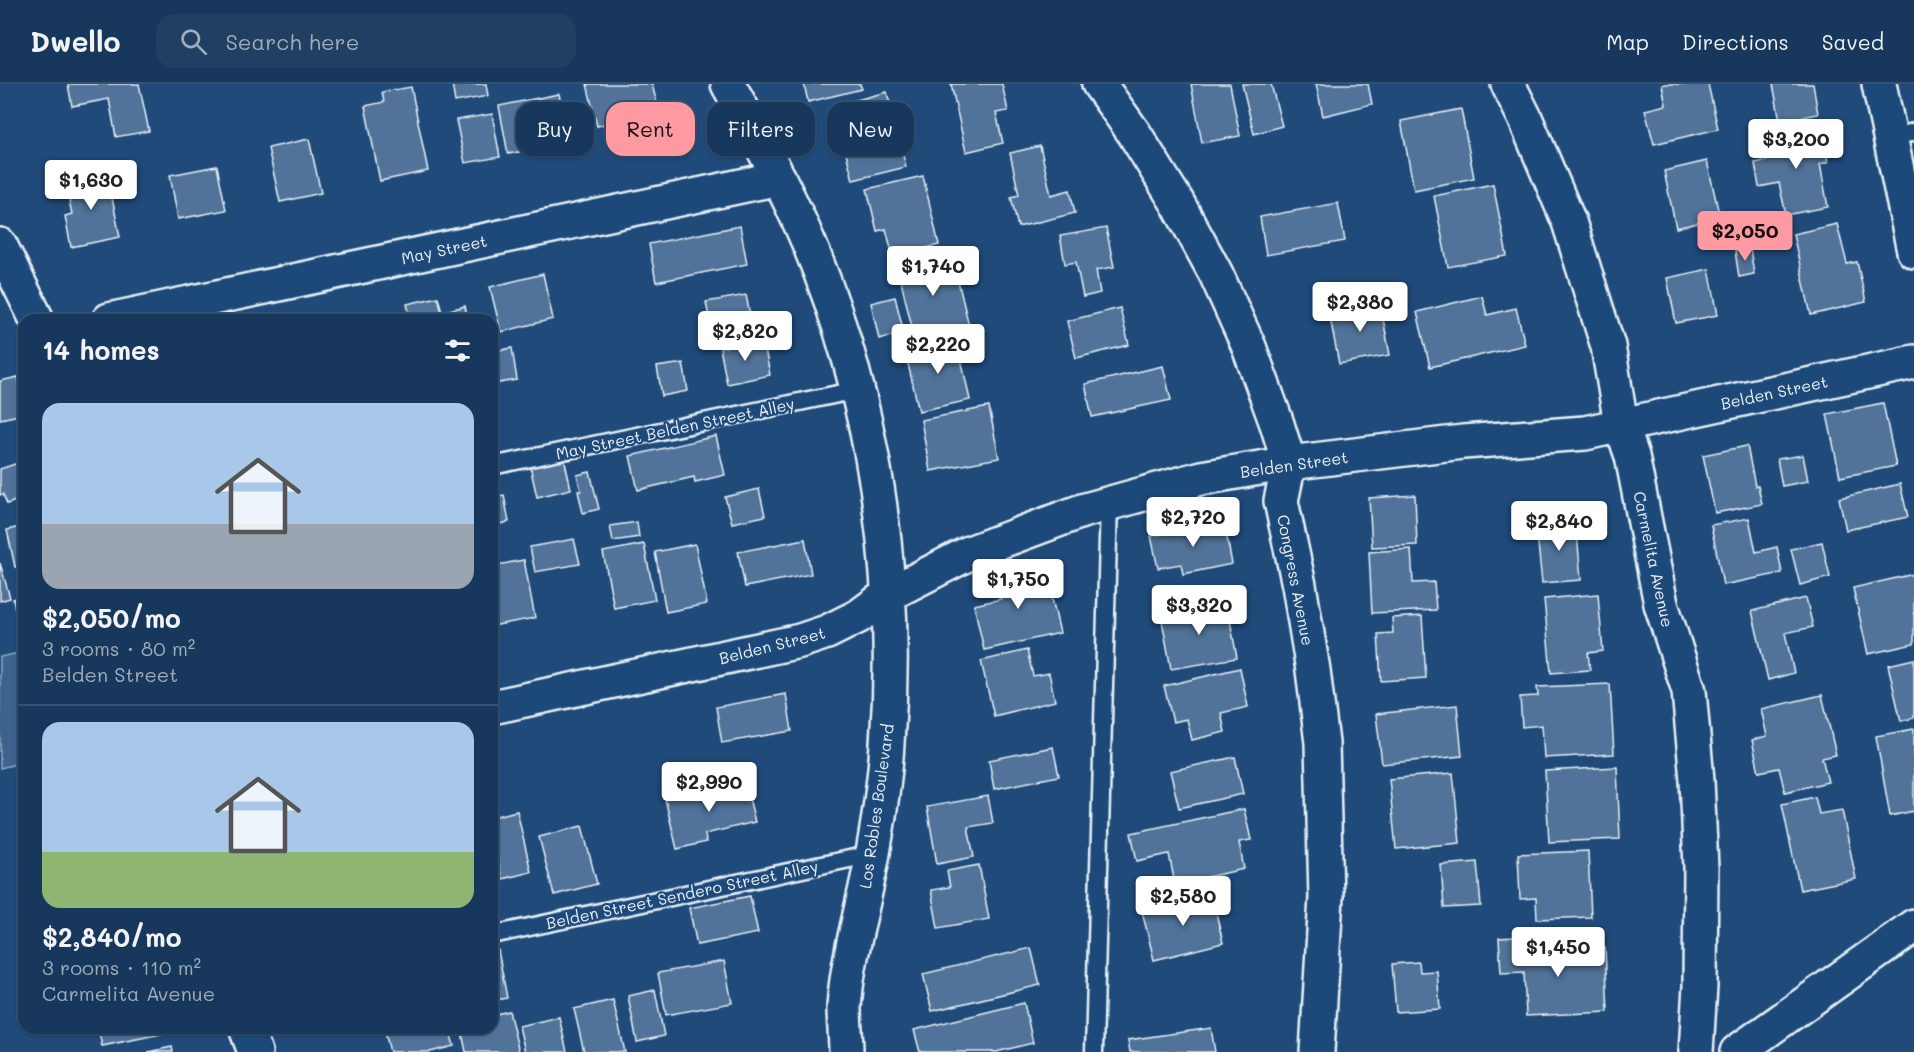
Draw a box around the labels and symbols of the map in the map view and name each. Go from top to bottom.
pin: $3,200 [1747,119,1845,170]
pin: $1,630 [42,160,140,211]
pin: $2,050 [1696,211,1794,262]
street label: May Street [399,230,489,268]
pin: $1,740 [884,246,982,297]
pin: $2,380 [1311,282,1409,333]
pin: $2,820 [696,311,794,362]
pin: $2,220 [889,324,987,375]
street label: Belden Street [1719,370,1829,414]
street label: May Street Belden Street Alley [554,392,796,464]
street label: Belden Street [1239,446,1349,482]
street label: Carmelita Avenue [1629,489,1679,629]
pin: $2,720 [1144,497,1242,548]
pin: $2,840 [1510,501,1608,552]
street label: Congress Avenue [1273,513,1319,647]
pin: $1,750 [969,559,1067,610]
pin: $3,320 [1150,585,1248,636]
street label: Belden Street [717,622,827,668]
street label: Los Robles Boulevard [854,722,898,890]
pin: $2,990 [660,762,758,813]
street label: Belden Street Sendero Street Alley [544,855,820,933]
pin: $2,580 [1134,876,1232,927]
pin: $1,450 [1509,927,1607,978]

